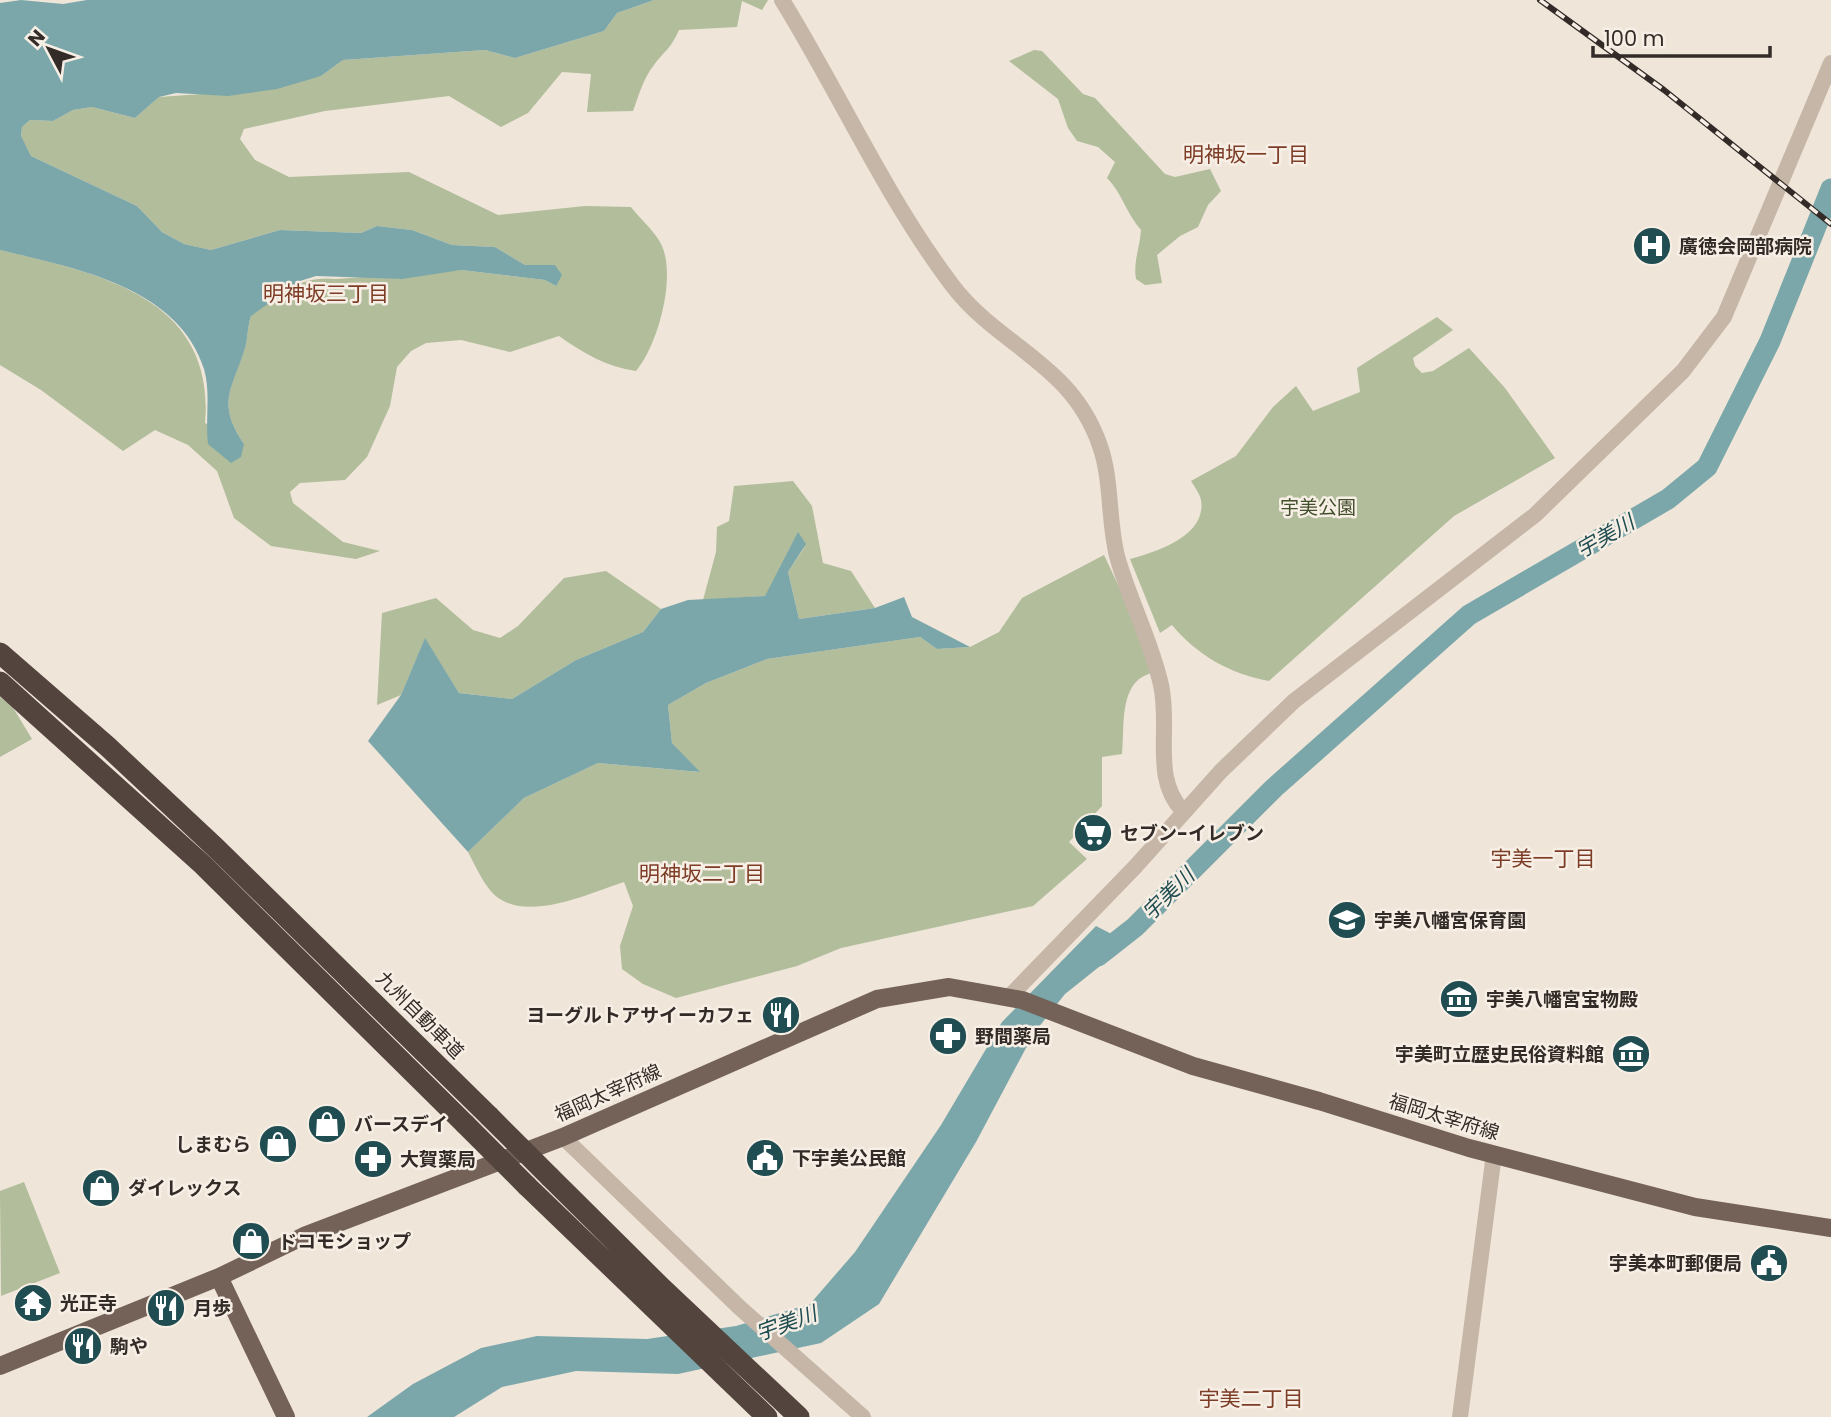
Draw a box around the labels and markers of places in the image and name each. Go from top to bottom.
hospital icon: 廣徳会岡部病院 [1631,225,1673,267]
place label: 廣徳会岡部病院 [1679,233,1812,260]
supermarket icon: セブン-イレブン [1072,812,1114,854]
place label: セブン-イレブン [1120,820,1264,847]
school or university icon: 宇美八幡宮保育園 [1326,899,1368,941]
place label: 宇美八幡宮保育園 [1374,907,1526,934]
museum icon: 宇美八幡宮宝物殿 [1438,978,1480,1020]
place label: 宇美八幡宮宝物殿 [1486,986,1638,1013]
restaurant icon: ヨーグルトアサイーカフェ [760,994,802,1036]
place label: ヨーグルトアサイーカフェ [526,1002,754,1029]
pharmacy icon: 野間薬局 [927,1015,969,1057]
place label: 野間薬局 [975,1023,1051,1050]
museum icon: 宇美町立歴史民俗資料館 [1610,1033,1652,1075]
place label: 宇美町立歴史民俗資料館 [1395,1041,1604,1068]
shop icon: バースデイ [306,1103,348,1145]
place label: バースデイ [354,1111,448,1138]
shop icon: しまむら [257,1123,299,1165]
place label: しまむら [175,1131,251,1158]
public building icon: 下宇美公民館 [744,1137,786,1179]
pharmacy icon: 大賀薬局 [352,1138,394,1180]
place label: 下宇美公民館 [792,1145,906,1172]
place label: 大賀薬局 [400,1146,476,1173]
shop icon: ダイレックス [80,1167,122,1209]
place label: ダイレックス [128,1175,241,1202]
shop icon: ドコモショップ [230,1220,272,1262]
place label: ドコモショップ [278,1228,411,1255]
public building icon: 宇美本町郵便局 [1748,1242,1790,1284]
place label: 宇美本町郵便局 [1609,1250,1742,1277]
temple icon: 光正寺 [12,1282,54,1324]
restaurant icon: 月歩 [145,1287,187,1329]
place label: 光正寺 [60,1290,117,1317]
place label: 月歩 [193,1295,231,1322]
restaurant icon: 駒や [62,1325,104,1367]
place label: 駒や [110,1333,148,1360]

